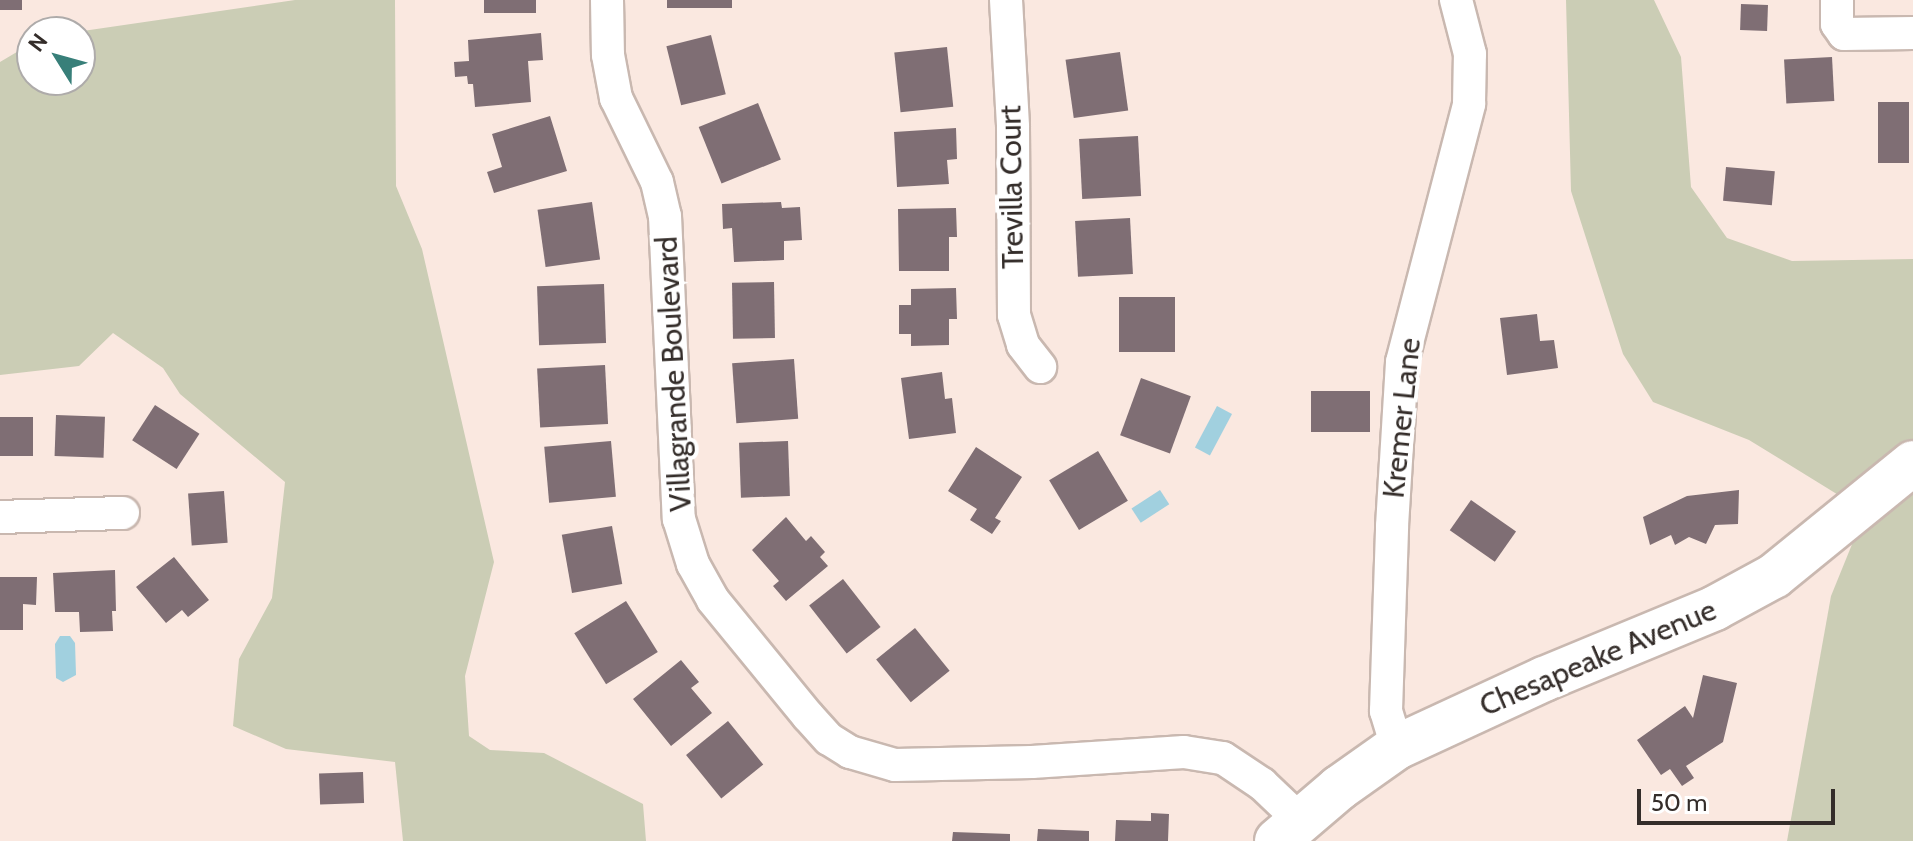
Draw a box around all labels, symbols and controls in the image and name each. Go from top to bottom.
north arrow [16,16,96,96]
text: N [23,28,53,57]
street label: Trevilla Court [993,105,1031,269]
street label: Villagrande Boulevard [649,235,699,513]
street label: Kremer Lane [1376,336,1428,500]
street label: Chesapeake Avenue [1474,592,1722,724]
scale bar [1641,773,1839,823]
text: 50 m [1651,788,1707,817]

